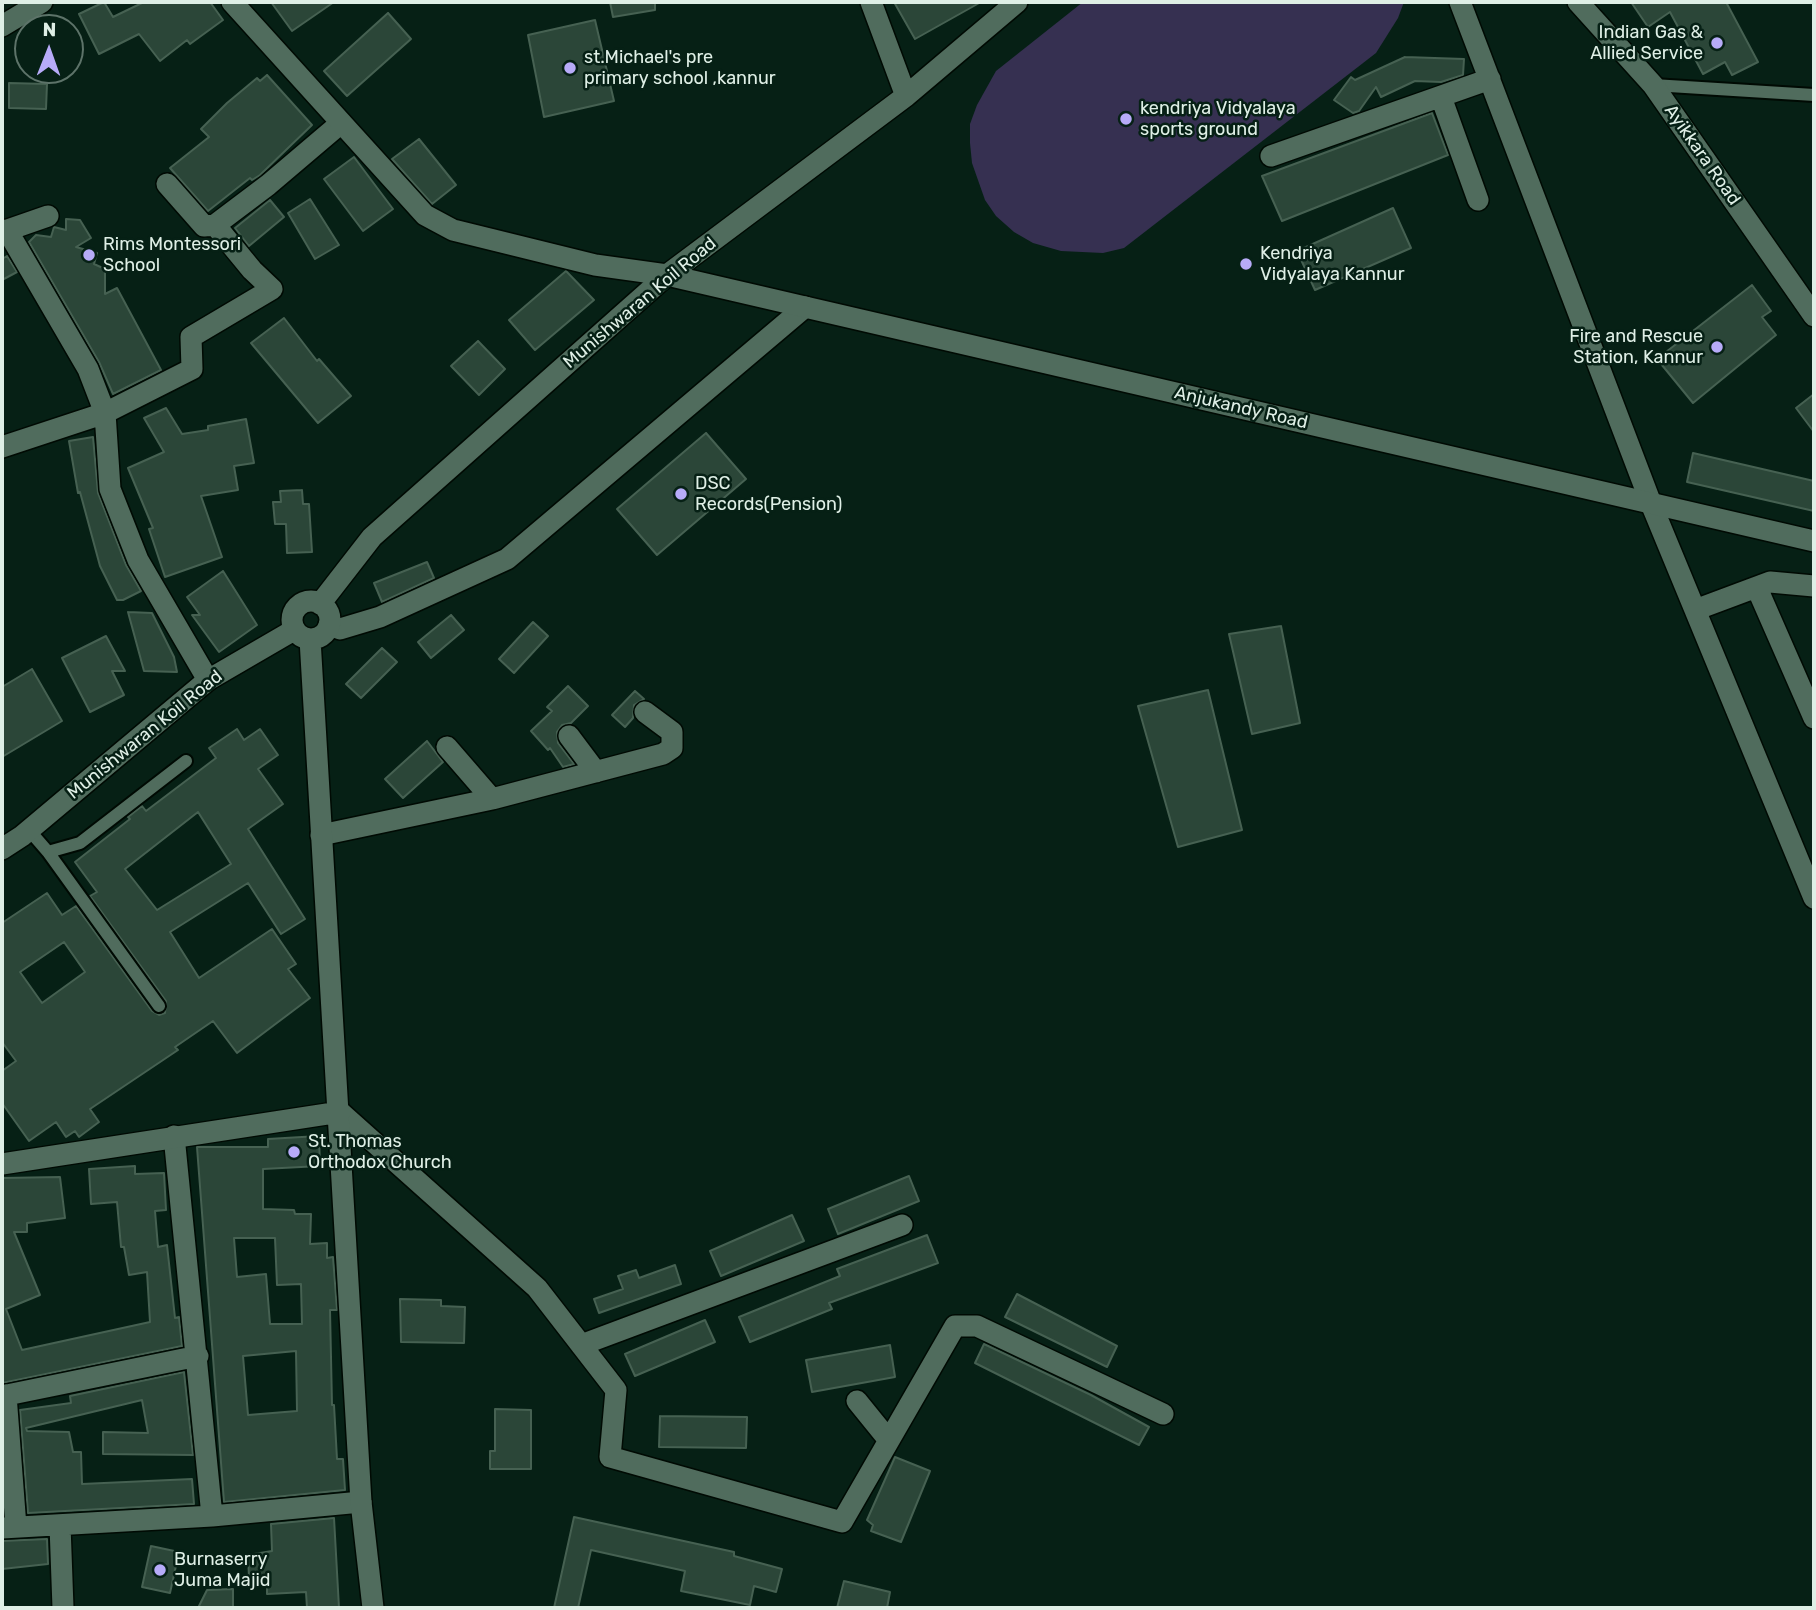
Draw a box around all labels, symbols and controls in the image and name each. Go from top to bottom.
north arrow [14,14,84,84]
text: N [42,18,56,41]
place label: Indian Gas & Allied Service [1590,22,1703,64]
marker: Indian Gas & Allied Service [1709,35,1725,51]
place label: st.Michael's pre primary school ,kannur [584,47,776,90]
marker: st.Michael's pre primary school ,kannur [562,60,578,76]
place label: kendriya Vidyalaya sports ground [1140,98,1296,140]
street label: Ayikkara Road [1659,101,1745,209]
marker: kendriya Vidyalaya sports ground [1118,111,1134,127]
street label: Munishwaran Koil Road [559,233,721,373]
place label: Rims Montessori School [103,234,241,276]
place label: Kendriya Vidyalaya Kannur [1260,243,1404,286]
marker: Rims Montessori School [81,247,97,263]
marker: Kendriya Vidyalaya Kannur [1238,256,1254,272]
place label: Fire and Rescue Station, Kannur [1569,326,1703,368]
marker: Fire and Rescue Station, Kannur [1709,339,1725,355]
street label: Anjukandy Road [1172,382,1310,434]
place label: DSC Records(Pension) [695,473,842,516]
marker: DSC Records(Pension) [673,486,689,502]
street label: Munishwaran Koil Road [63,666,227,804]
place label: St. Thomas Orthodox Church [308,1131,452,1174]
marker: St. Thomas Orthodox Church [286,1144,302,1160]
place label: Burnaserry Juma Majid [174,1549,271,1592]
marker: Burnaserry Juma Majid [152,1562,168,1578]

